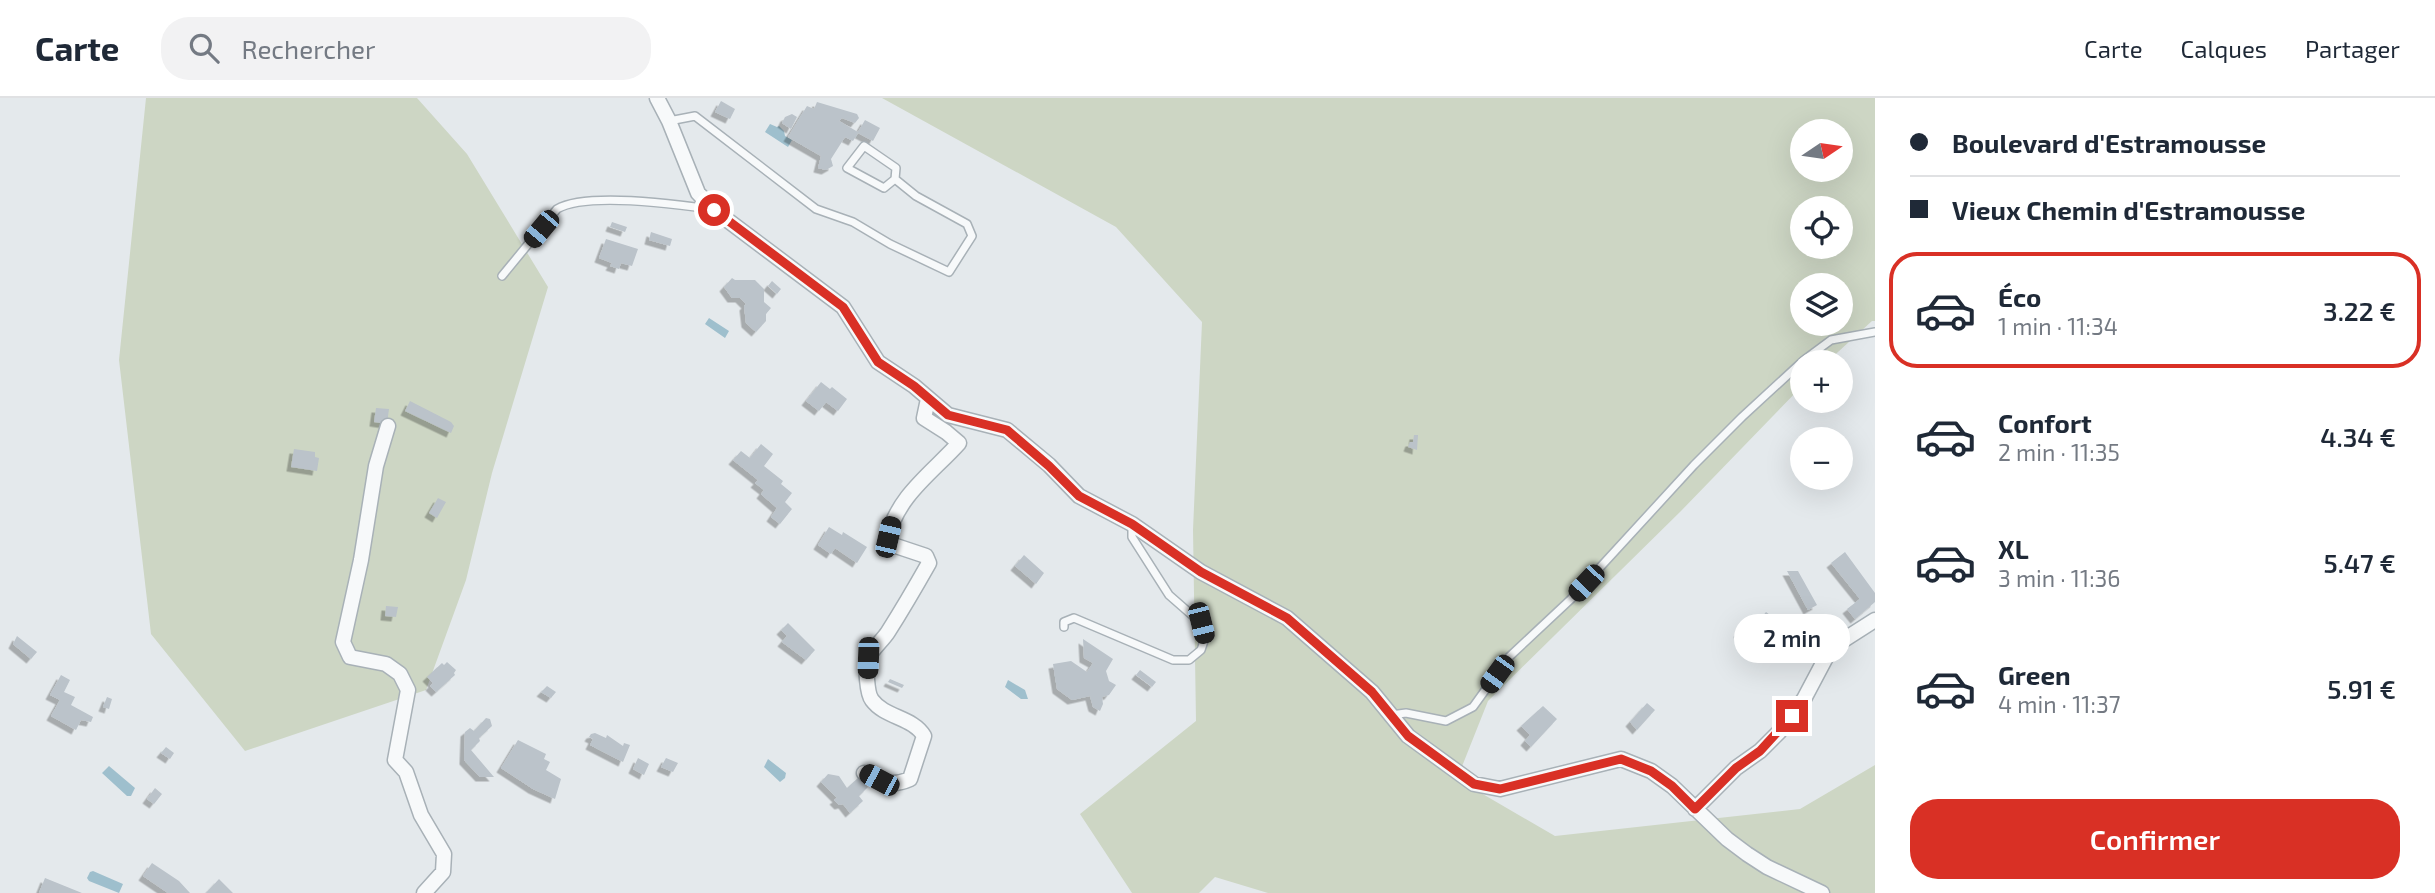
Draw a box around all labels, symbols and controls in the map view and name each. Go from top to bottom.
search box [161,17,651,80]
text: Carte [35,28,119,68]
icon: search [185,29,223,67]
text: Rechercher [241,33,375,64]
text: Carte [2084,34,2143,63]
text: Calques [2181,34,2267,63]
text: Partager [2305,34,2400,63]
north arrow [1790,119,1853,182]
map controls [1790,119,1853,490]
text: Boulevard d'Estramousse [1952,127,2266,158]
route start [698,194,730,226]
text: Vieux Chemin d'Estramousse [1952,194,2305,225]
button: locate [1790,196,1853,259]
car [520,206,563,252]
button: layers [1790,273,1853,336]
icon: car [1914,279,1977,342]
text: Éco [1998,281,2041,312]
text: 3.22 € [2323,295,2396,326]
text: 1 min · 11:34 [1998,312,2118,340]
button: + [1790,350,1853,413]
icon: car [1914,405,1977,468]
text: Confort [1998,407,2092,438]
text: 4.34 € [2320,421,2396,452]
button: − [1790,427,1853,490]
text: 2 min · 11:35 [1998,438,2120,466]
car [874,514,903,560]
icon: car [1914,531,1977,594]
text: XL [1998,533,2029,564]
text: 5.47 € [2324,547,2396,578]
car [1564,560,1609,606]
text: 3 min · 11:36 [1998,564,2121,592]
car [1186,600,1217,646]
callout: 2 min [1734,614,1850,664]
text: 2 min [1763,624,1821,652]
car [857,637,880,679]
car [1477,651,1518,697]
icon: car [1914,657,1977,720]
text: Green [1998,659,2071,690]
text: 5.91 € [2327,673,2396,704]
text: 4 min · 11:37 [1998,690,2120,718]
route end [1776,700,1808,732]
car [856,761,903,799]
button: Confirmer [1910,799,2400,879]

